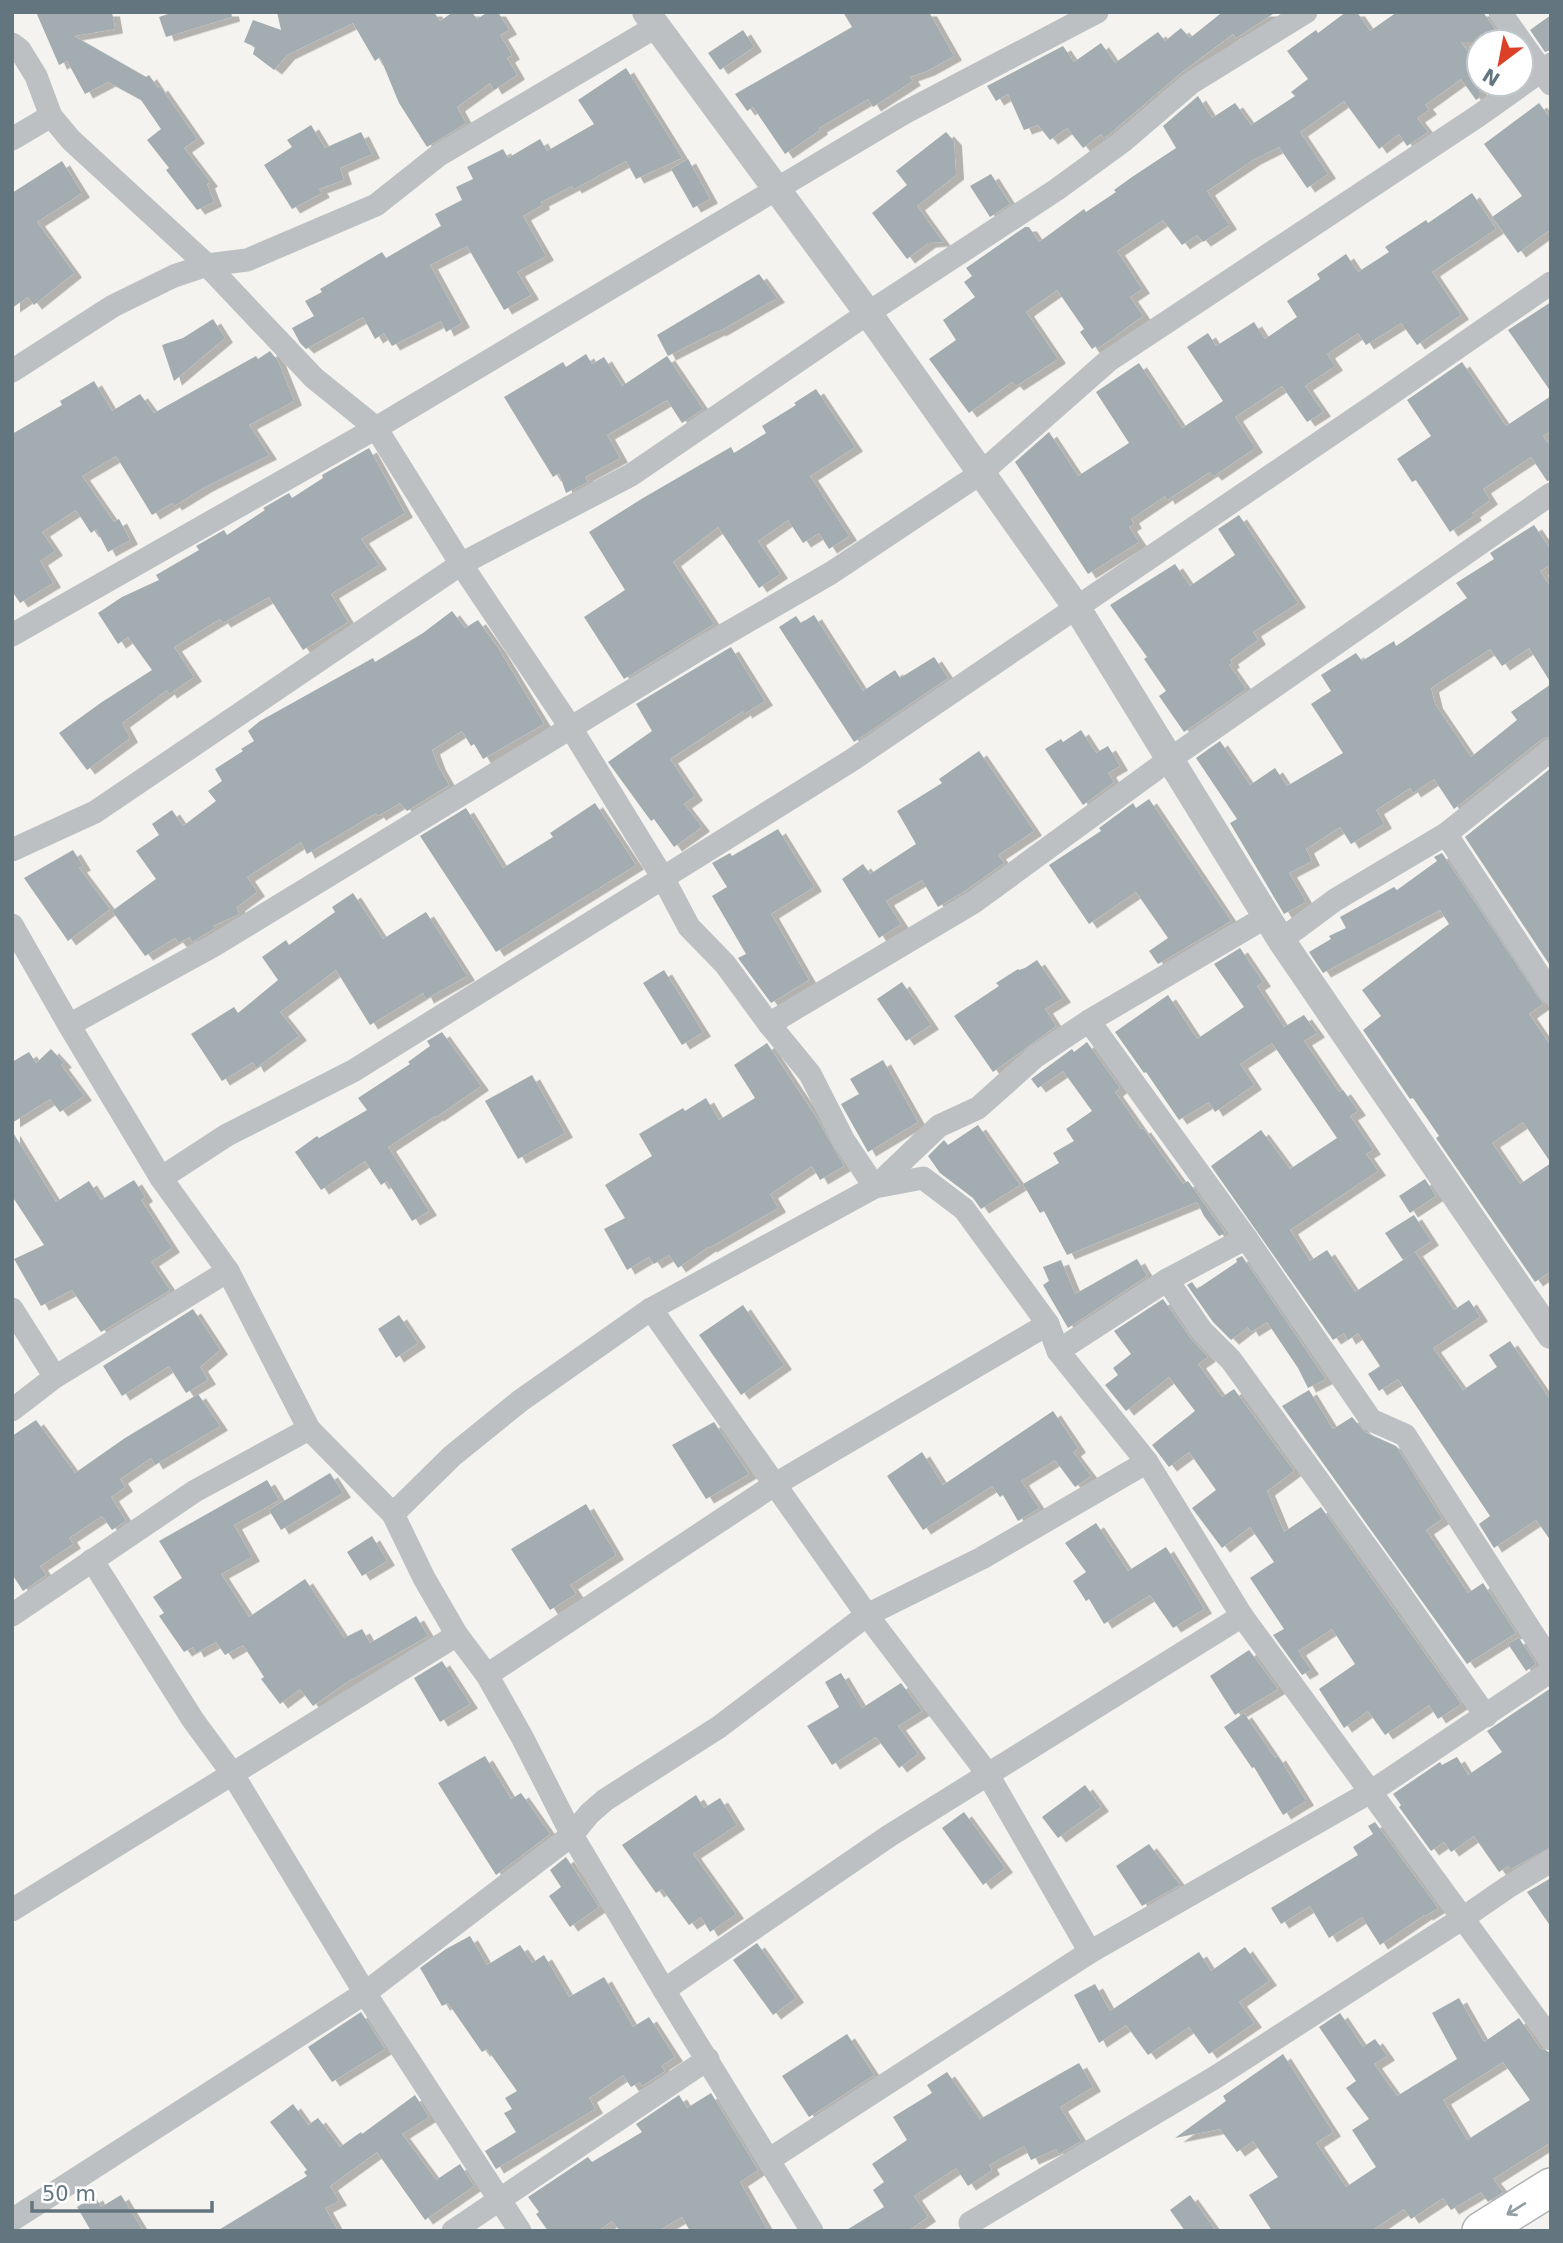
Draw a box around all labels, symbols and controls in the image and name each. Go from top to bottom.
north arrow [1465,28,1535,98]
text: N [1478,64,1504,91]
scale bar [32,2170,212,2214]
text: 50 m [42,2182,96,2206]
one-way arrow [1507,2201,1526,2216]

